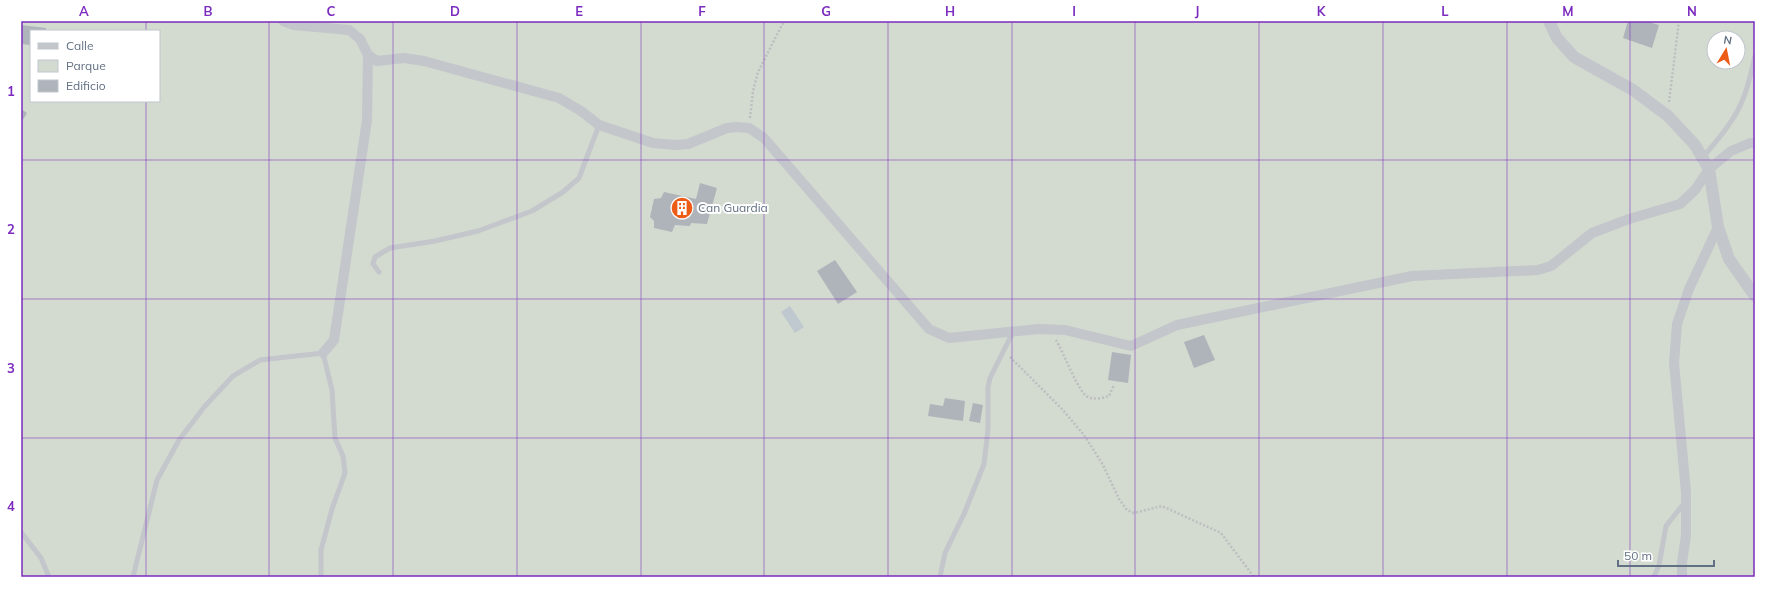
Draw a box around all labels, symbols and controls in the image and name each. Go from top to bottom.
text: A [79,3,89,19]
text: B [204,3,213,19]
text: C [327,3,336,19]
text: D [450,3,460,19]
text: E [575,3,583,19]
text: F [698,3,706,19]
text: G [821,3,831,19]
text: H [945,3,955,19]
text: I [1072,3,1076,19]
text: J [1195,3,1199,19]
text: K [1317,3,1327,19]
text: L [1441,3,1449,19]
text: M [1562,3,1574,19]
text: N [1687,3,1697,19]
legend [30,30,160,102]
north arrow [1706,30,1746,70]
text: N [1722,33,1733,48]
text: Calle [66,38,93,53]
text: Parque [66,58,106,73]
text: Edificio [66,78,106,93]
text: 1 [7,83,15,99]
building icon: Can Guardia [669,195,695,221]
place label: Can Guardia [698,200,768,215]
text: 2 [7,221,15,237]
text: 3 [7,360,15,376]
text: 4 [7,498,15,514]
scale bar [1618,542,1714,568]
text: 50 m [1624,548,1652,563]

